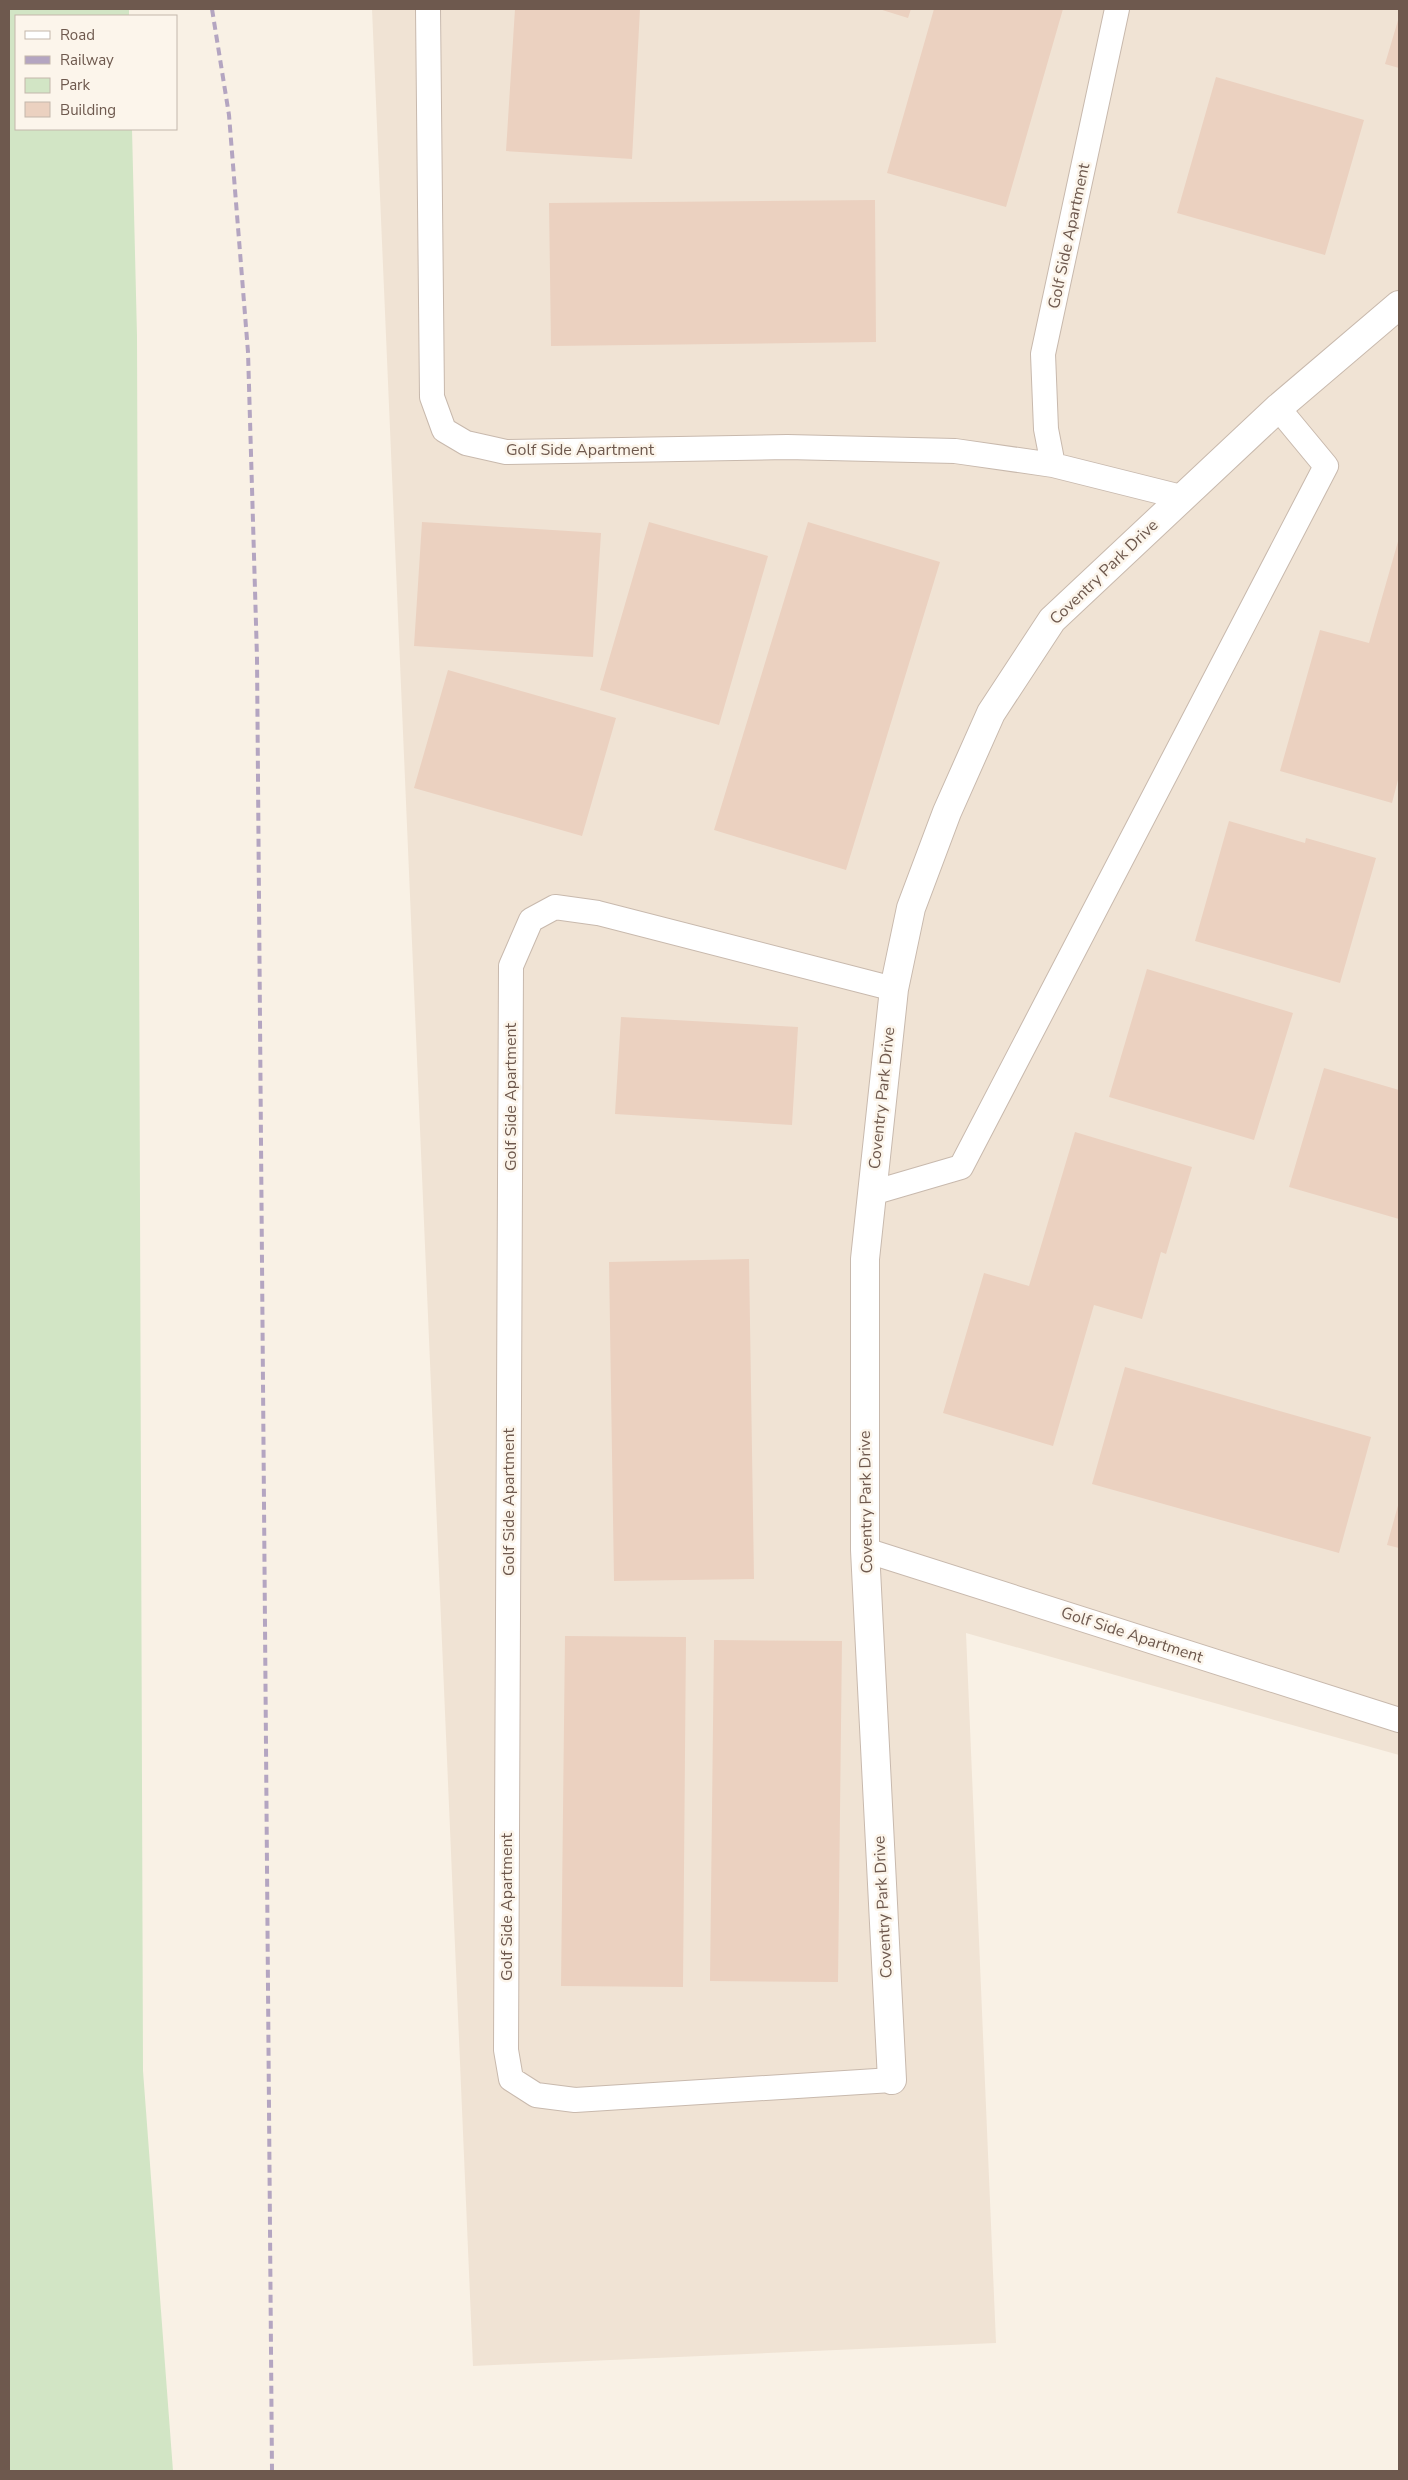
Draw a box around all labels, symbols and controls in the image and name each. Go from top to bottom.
legend [15,15,178,130]
text: Road [60,25,95,45]
text: Railway [60,50,114,70]
text: Park [60,75,90,95]
text: Building [60,100,116,120]
street label: Golf Side Apartment [1043,161,1095,311]
street label: Golf Side Apartment [506,439,654,461]
street label: Coventry Park Drive [1045,514,1163,630]
street label: Golf Side Apartment [500,1023,522,1171]
street label: Coventry Park Drive [864,1026,900,1170]
street label: Golf Side Apartment [498,1428,520,1576]
street label: Coventry Park Drive [854,1430,878,1574]
street label: Golf Side Apartment [1058,1602,1206,1668]
street label: Golf Side Apartment [496,1833,518,1981]
street label: Coventry Park Drive [868,1835,898,1979]

